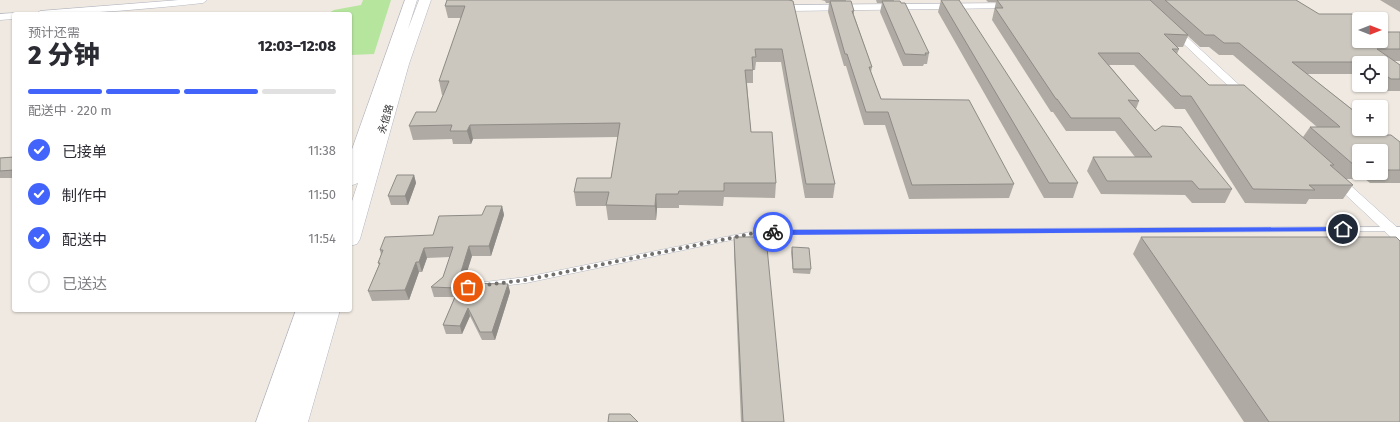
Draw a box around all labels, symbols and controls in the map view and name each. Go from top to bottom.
north arrow [1352,12,1388,48]
map controls [1352,12,1388,180]
text: 预计还需 [28,25,80,40]
text: 12:03–12:08 [258,37,336,55]
text: 2 分钟 [28,40,100,71]
button: locate [1352,56,1388,92]
button: + [1352,100,1388,136]
text: 配送中 · 220 m [28,103,112,118]
street label: 永信路 [376,103,396,135]
icon: check [28,139,50,161]
text: 已接单 [62,143,107,161]
text: 11:38 [308,143,336,158]
button: − [1352,144,1388,180]
icon: check [28,183,50,205]
text: 制作中 [62,187,107,205]
text: 11:50 [308,187,336,202]
courier [753,212,793,252]
pin [1326,212,1360,246]
icon: home [1332,218,1354,240]
icon: bike [762,221,784,243]
icon: check [28,227,50,249]
text: 配送中 [62,231,107,249]
text: 11:54 [308,231,336,246]
pin [451,270,485,304]
text: 已送达 [62,275,107,293]
icon: bag [457,276,479,298]

